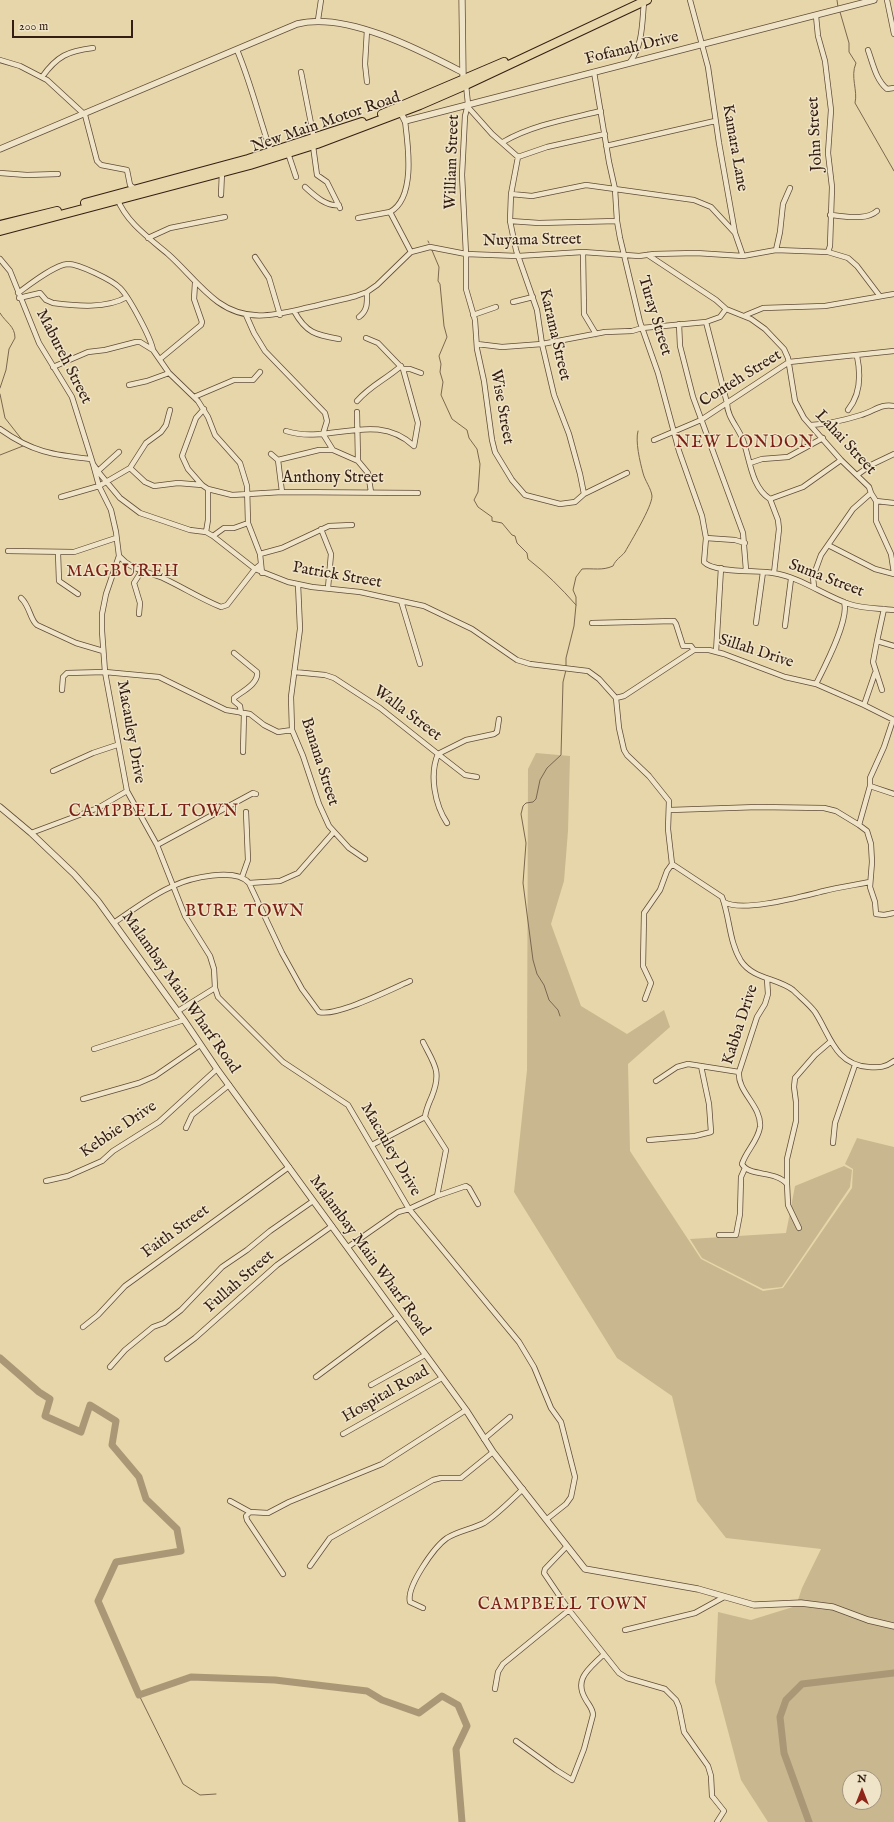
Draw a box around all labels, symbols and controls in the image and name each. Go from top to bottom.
scale bar [14,12,135,38]
text: 200 m [19,19,48,34]
street label: Fofanah Drive [583,28,681,70]
street label: New Main Motor Road [249,89,403,157]
street label: John Street [804,96,828,172]
street label: Kamara Lane [717,103,751,193]
street label: William Street [442,114,464,210]
street label: Nuyama Street [482,231,582,251]
street label: Turay Street [633,274,675,358]
street label: Karama Street [534,287,574,383]
street label: Mabureh Street [31,306,95,408]
street label: Conteh Street [696,346,786,412]
street label: Wise Street [485,368,517,446]
street label: Lahai Street [810,407,880,479]
district label: NEW LONDON [675,434,815,454]
street label: Anthony Street [282,469,384,489]
street label: Suma Street [786,556,866,602]
street label: Patrick Street [291,559,383,593]
district label: MAGBUREH [66,563,180,583]
street label: Sillah Drive [716,631,796,673]
street label: Macauley Drive [111,679,149,785]
street label: Walla Street [369,682,445,746]
street label: Banana Street [296,715,342,809]
district label: CAMPBELL TOWN [69,803,239,823]
district label: BURE TOWN [185,903,305,923]
street label: Malambay Main Wharf Road [117,908,243,1078]
street label: Kabba Drive [719,982,763,1068]
street label: Kebbie Drive [77,1097,161,1163]
street label: Macauley Drive [356,1100,424,1200]
street label: Malambay Main Wharf Road [304,1172,434,1340]
street label: Faith Street [139,1201,213,1263]
street label: Fullah Street [201,1247,279,1317]
street label: Hospital Road [339,1362,433,1428]
district label: CAMPBELL TOWN [478,1596,648,1616]
north arrow [842,1770,882,1810]
text: N [857,1772,867,1786]

